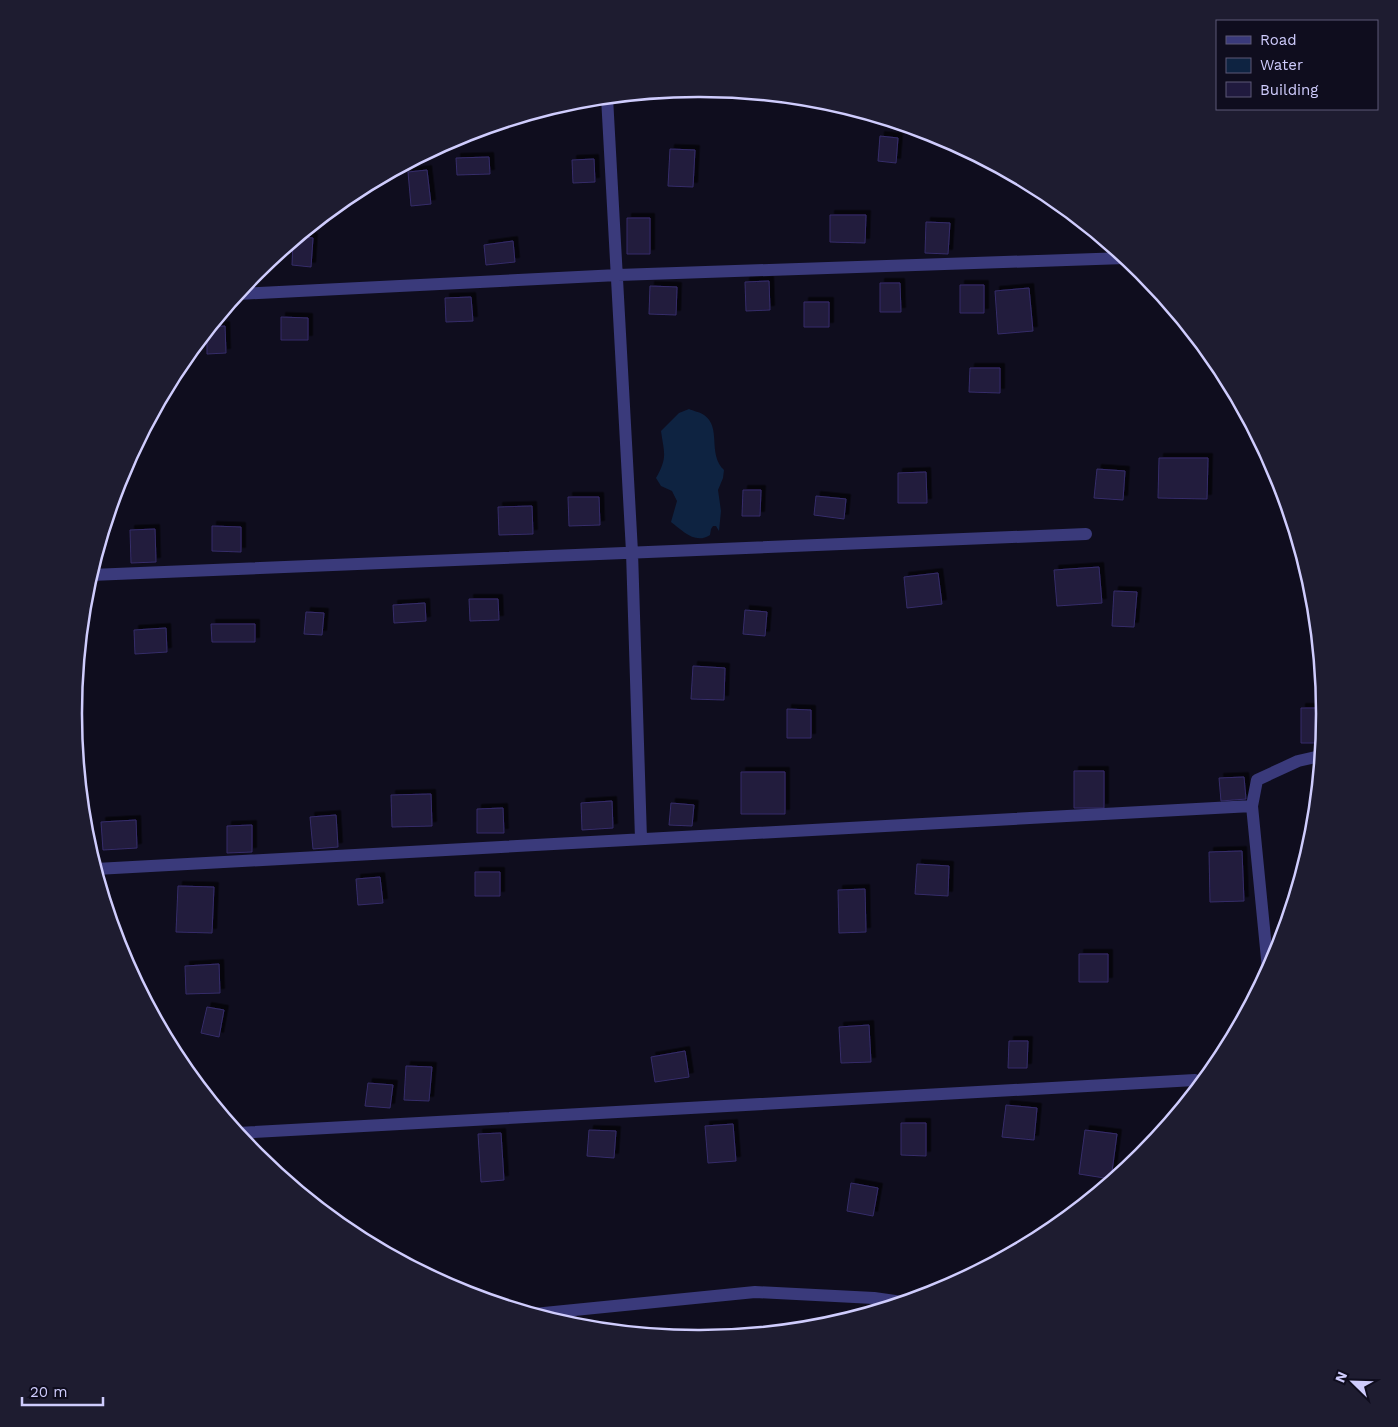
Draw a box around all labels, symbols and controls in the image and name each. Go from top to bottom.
legend [1216,20,1378,110]
text: Road [1260,31,1297,49]
text: Water [1260,56,1303,74]
text: Building [1260,81,1318,99]
north arrow [1328,1357,1378,1407]
text: N [1332,1369,1350,1385]
scale bar [22,1374,104,1406]
text: 20 m [30,1383,68,1401]

